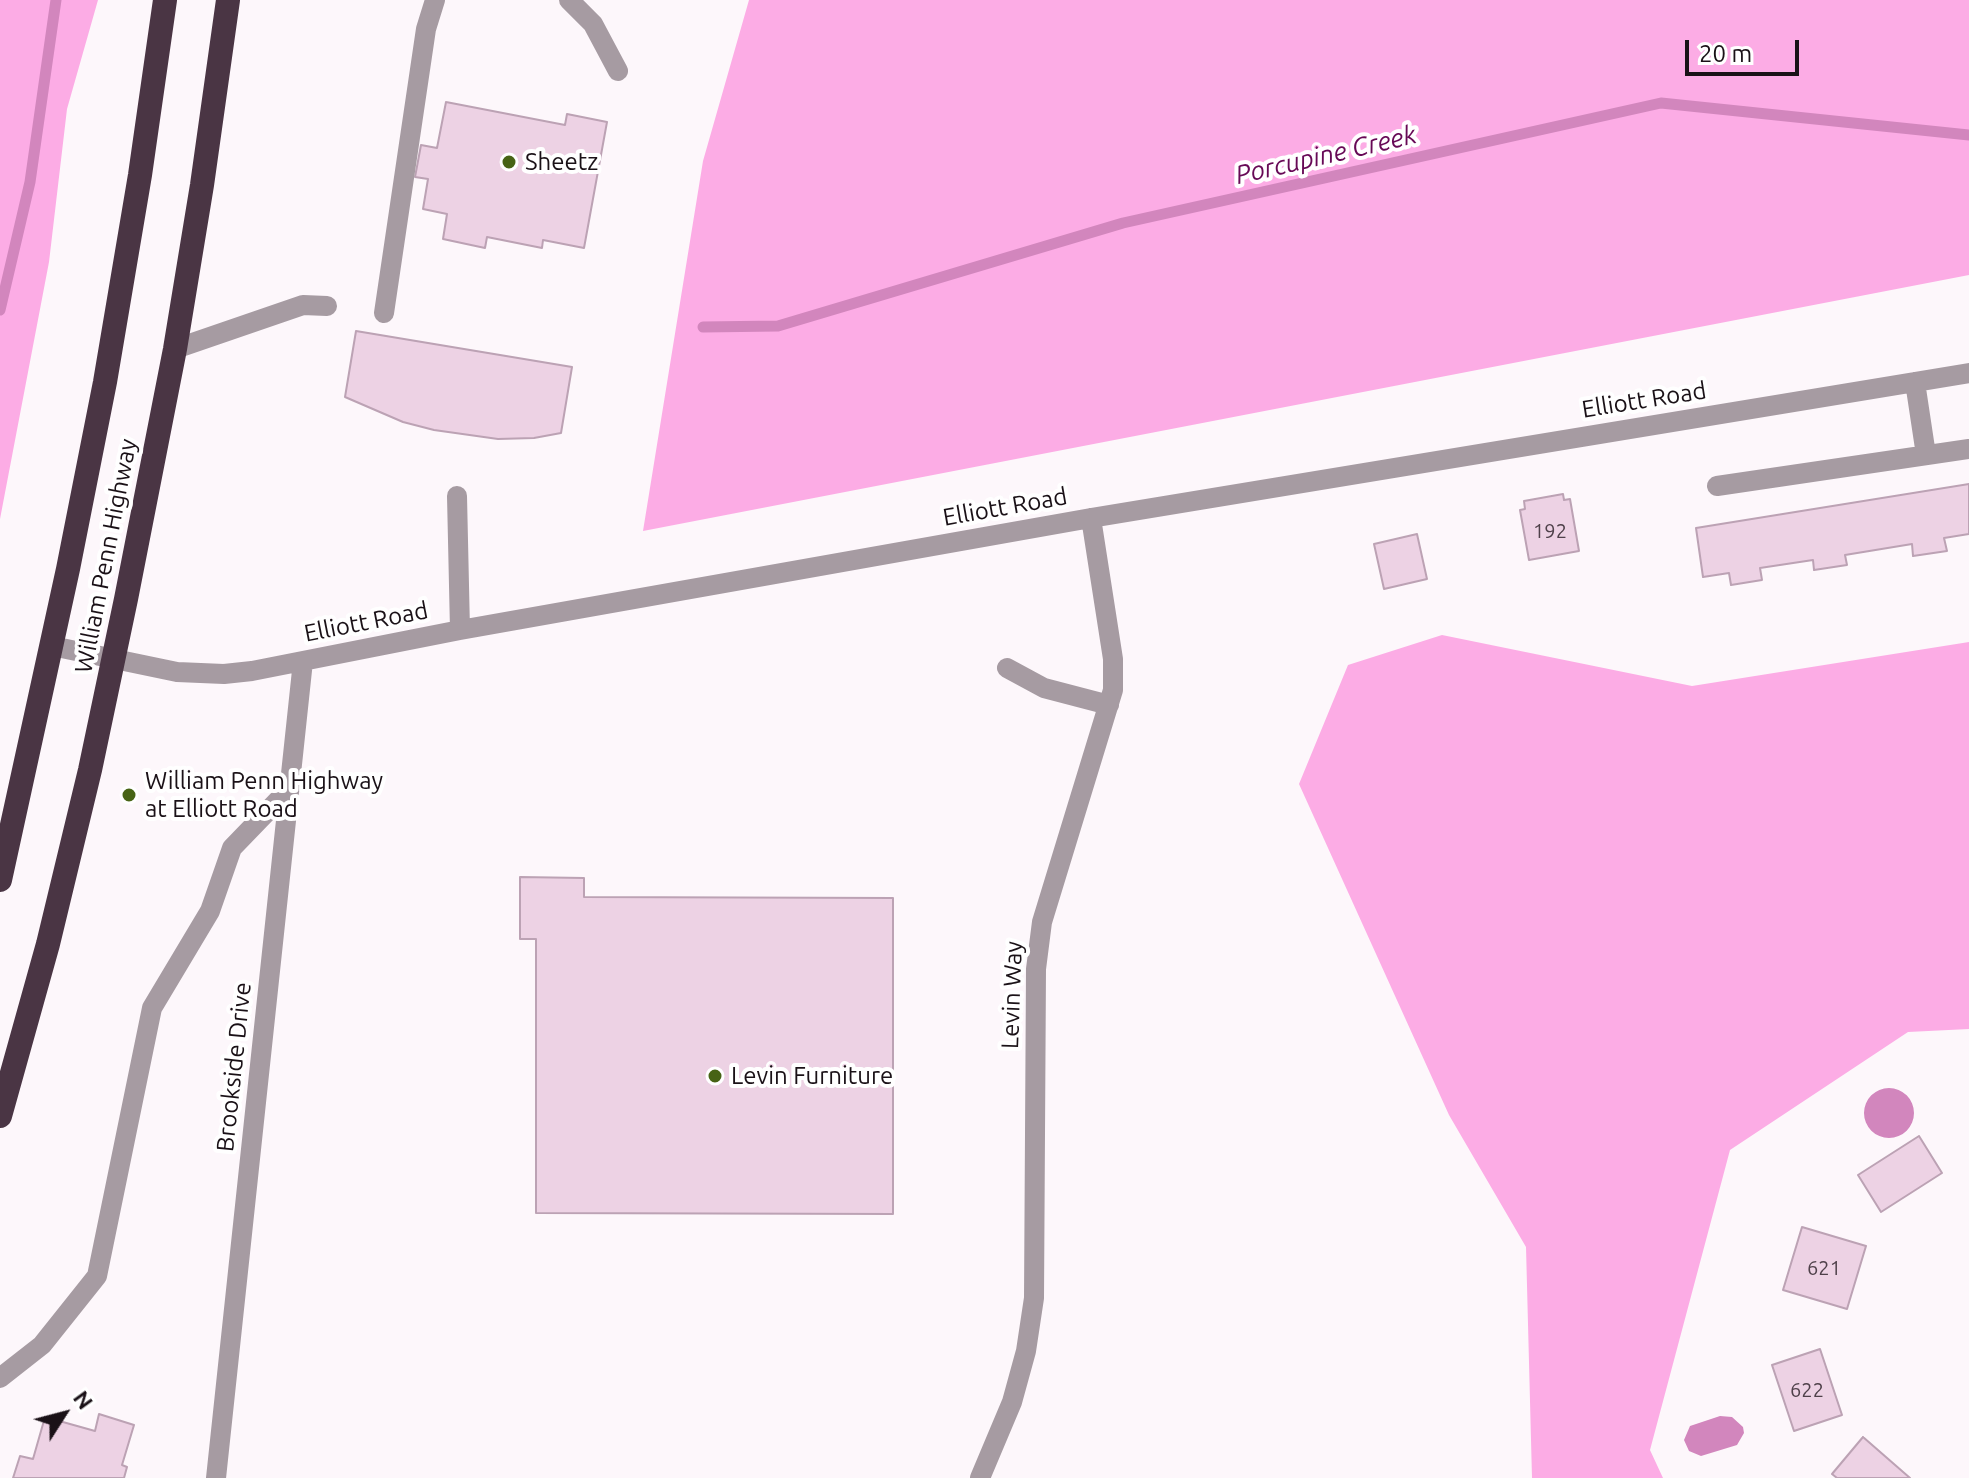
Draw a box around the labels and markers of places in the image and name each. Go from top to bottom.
place label: Sheetz [525,148,598,176]
marker: Sheetz [500,153,518,171]
place label: William Penn Highway at Elliott Road [145,767,383,823]
marker: William Penn Highway at Elliott Road [120,786,138,804]
place label: Levin Furniture [731,1062,893,1090]
marker: Levin Furniture [706,1067,724,1085]

